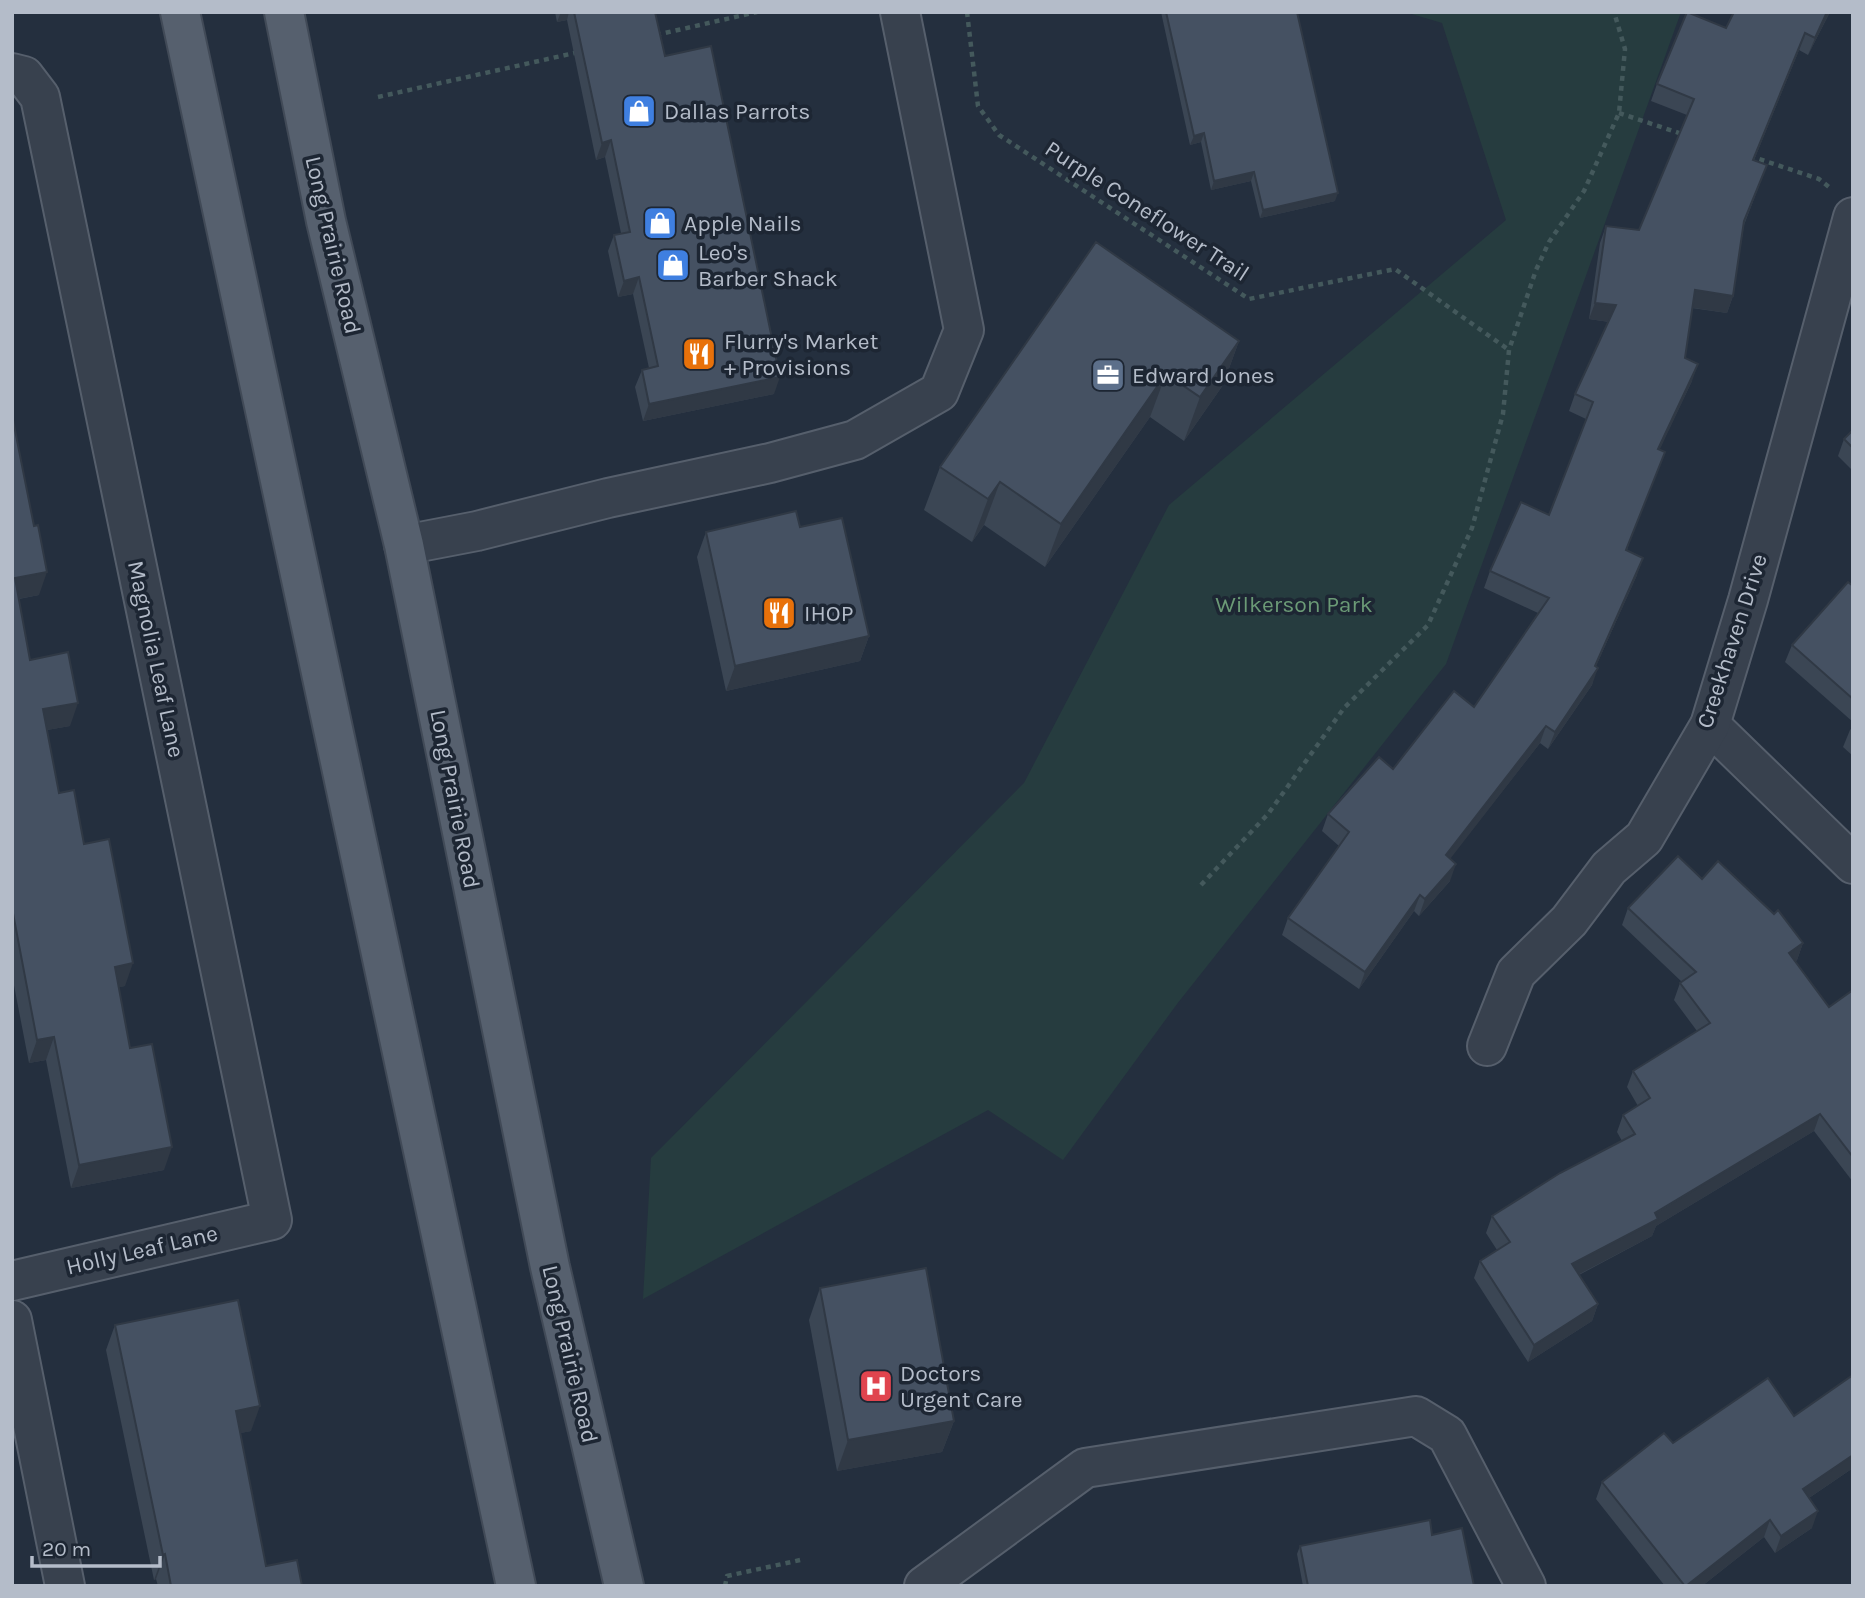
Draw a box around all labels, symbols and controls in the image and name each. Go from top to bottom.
shop icon: Dallas Parrots [620,92,658,130]
place label: Dallas Parrots [664,98,810,125]
street label: Purple Coneflower Trail [1040,135,1254,287]
street label: Long Prairie Road [299,153,367,337]
shop icon: Apple Nails [641,204,679,242]
place label: Apple Nails [684,210,802,237]
place label: Leo's Barber Shack [698,239,838,292]
shop icon: Leo's Barber Shack [654,246,692,284]
place label: Flurry's Market + Provisions [724,328,879,381]
restaurant icon: Flurry's Market + Provisions [680,335,718,373]
office icon: Edward Jones [1089,356,1127,394]
place label: Edward Jones [1132,362,1275,389]
street label: Creekhaven Drive [1691,550,1773,732]
street label: Magnolia Leaf Lane [122,558,190,760]
park label: Wilkerson Park [1215,591,1373,618]
restaurant icon: IHOP [760,594,798,632]
place label: IHOP [804,600,853,627]
street label: Long Prairie Road [424,707,486,891]
street label: Holly Leaf Lane [64,1219,220,1281]
street label: Long Prairie Road [536,1262,604,1446]
place label: Doctors Urgent Care [900,1360,1023,1413]
hospital icon: Doctors Urgent Care [857,1367,895,1405]
scale bar [32,1524,159,1568]
text: 20 m [42,1537,91,1561]

